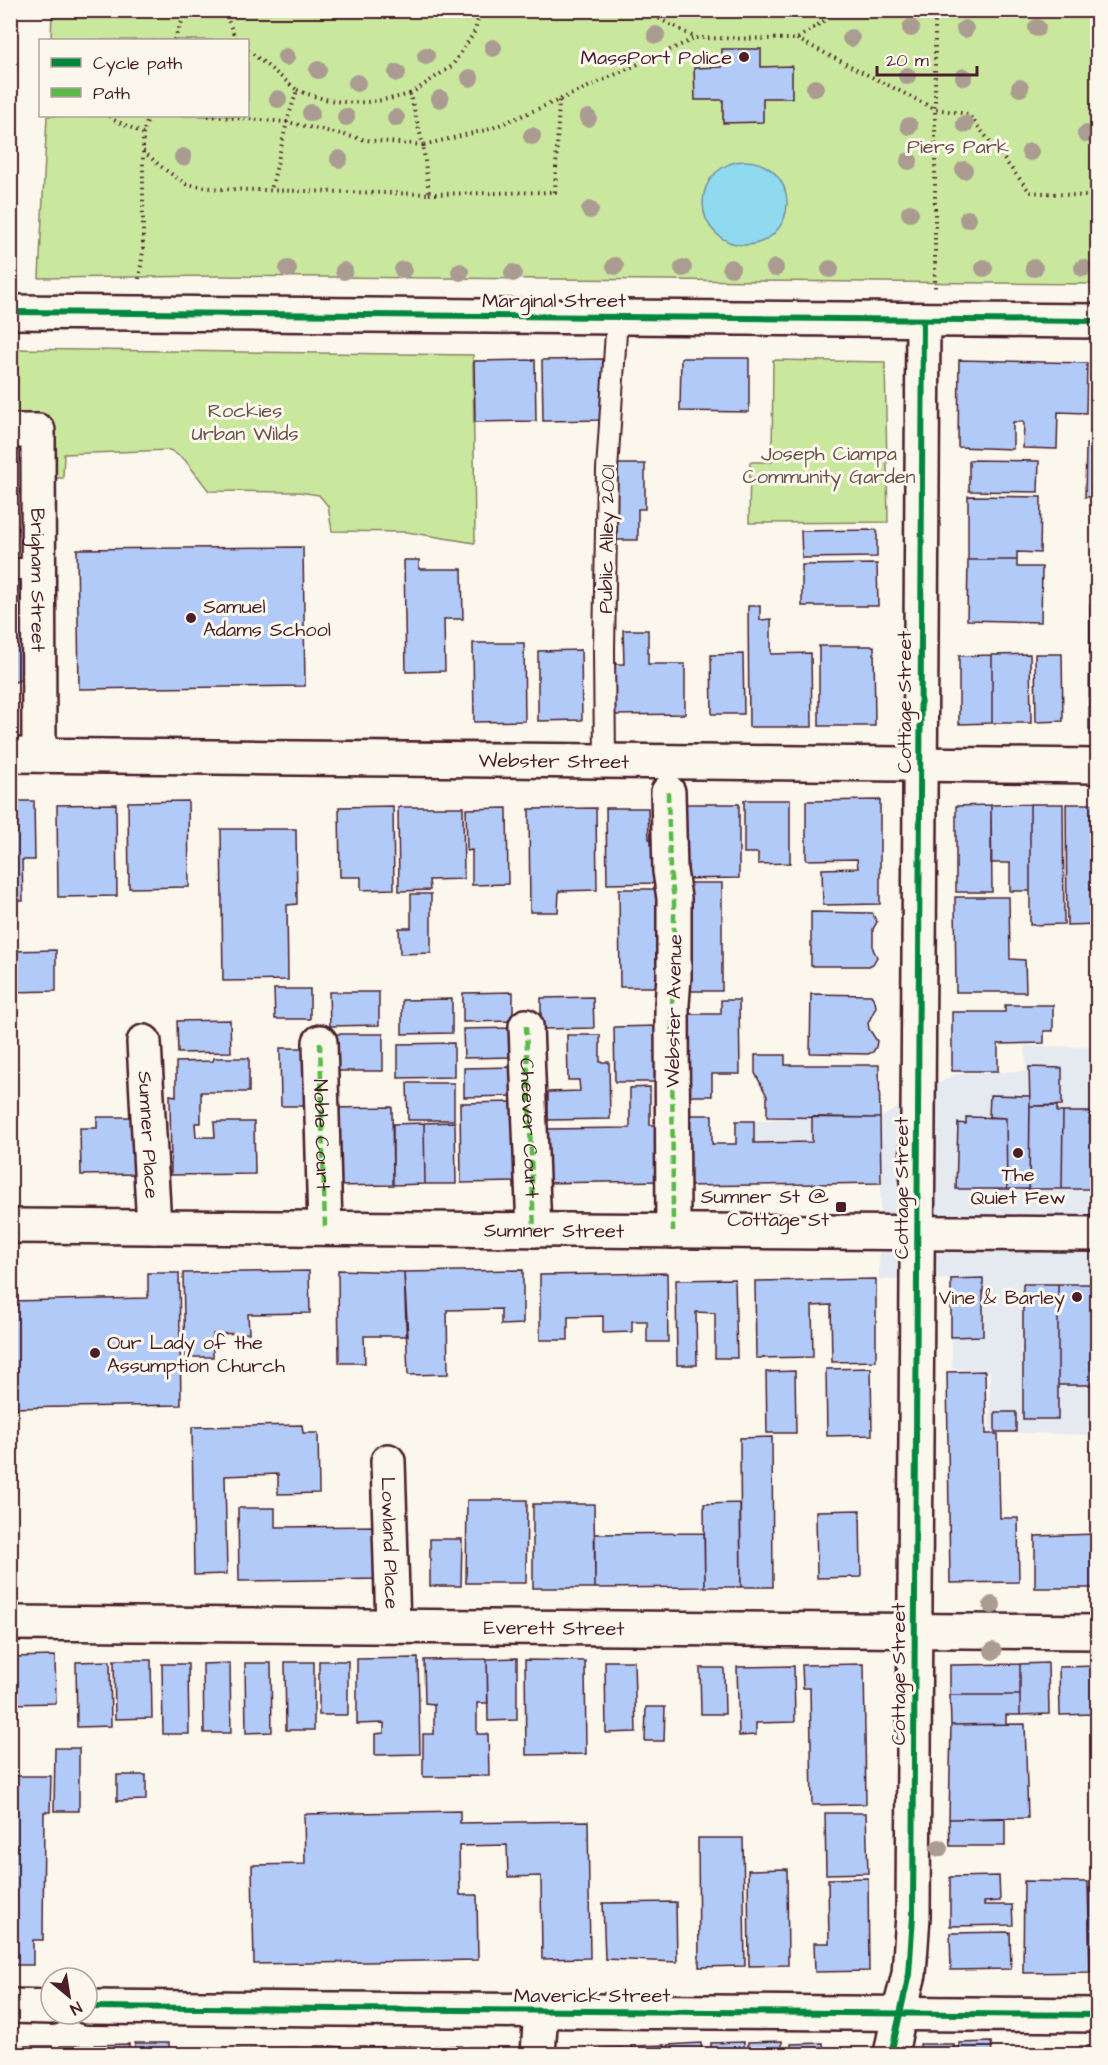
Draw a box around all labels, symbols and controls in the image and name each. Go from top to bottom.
legend [39,39,249,117]
scale bar [877,39,978,77]
place label: MassPort Police [580,44,732,72]
text: 20 m [886,48,929,73]
marker: MassPort Police [737,50,751,64]
text: Cycle path [93,51,182,77]
text: Path [93,81,130,106]
park label: Piers Park [907,133,1009,161]
street label: Marginal Street [482,287,626,316]
park label: Rockies Urban Wilds [192,397,298,448]
park label: Joseph Ciampa Community Garden [743,440,915,492]
street label: Public Alley 2001 [592,464,623,614]
street label: Brigham Street [22,508,52,652]
place label: Samuel Adams School [203,593,331,644]
marker: Samuel Adams School [184,611,198,625]
street label: Cottage Street [891,631,920,773]
street label: Webster Street [478,747,629,776]
street label: Webster Avenue [659,934,689,1088]
street label: Cheever Court [512,1057,546,1199]
street label: Sumner Place [131,1070,165,1200]
street label: Noble Court [306,1079,337,1191]
street label: Cottage Street [888,1117,917,1259]
marker: The Quiet Few [1011,1146,1025,1160]
place label: The Quiet Few [970,1161,1066,1212]
place label: Sumner St @ Cottage St [701,1183,829,1235]
marker: Sumner St @ Cottage St [834,1200,848,1214]
street label: Sumner Street [484,1216,624,1246]
place label: Vine & Barley [939,1284,1065,1313]
marker: Vine & Barley [1070,1290,1084,1304]
place label: Our Lady of the Assumption Church [107,1329,285,1380]
marker: Our Lady of the Assumption Church [88,1346,102,1360]
street label: Lowland Place [373,1476,405,1610]
street label: Cottage Street [885,1603,914,1745]
street label: Everett Street [483,1614,625,1643]
north arrow [39,1966,99,2026]
street label: Maverick Street [514,1982,670,2010]
text: N [66,1996,86,2020]

